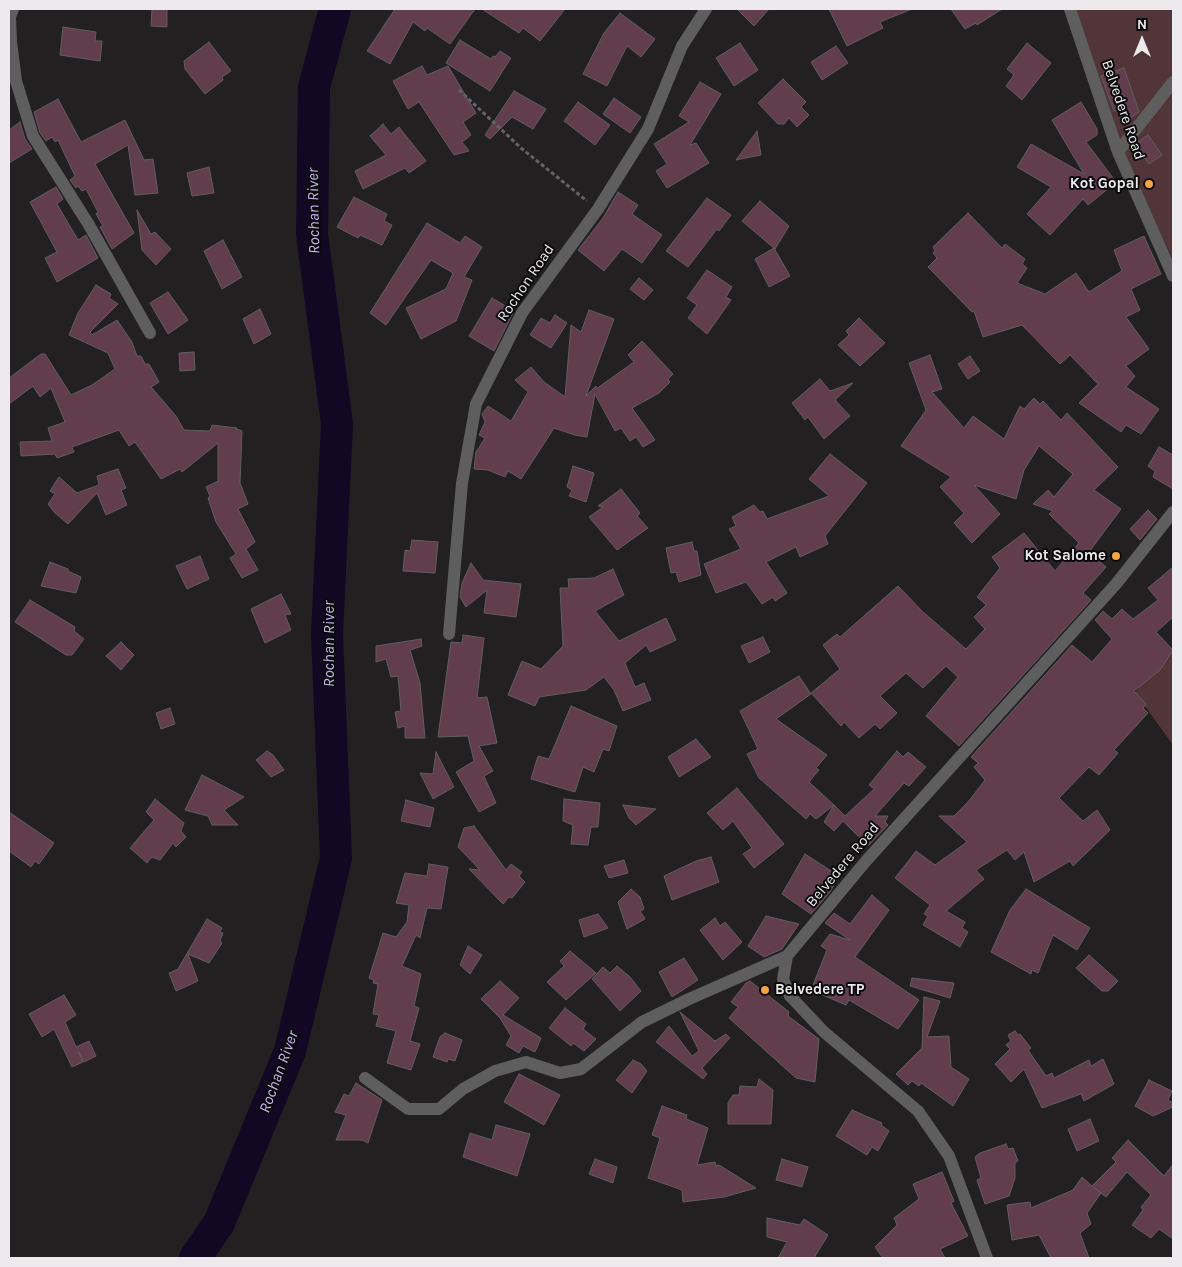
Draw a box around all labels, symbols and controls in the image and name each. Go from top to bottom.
north arrow [1117,15,1167,65]
text: N [1137,16,1147,33]
street label: Belvedere Road [1098,58,1148,162]
water label: Rochan River [304,168,324,254]
place label: Kot Gopal [1070,175,1139,193]
marker: Kot Gopal [1143,178,1155,190]
street label: Rochon Road [494,241,558,325]
place label: Kot Salome [1024,547,1106,565]
marker: Kot Salome [1110,550,1122,562]
water label: Rochan River [319,601,339,687]
street label: Belvedere Road [803,819,883,911]
place label: Belvedere TP [775,981,864,999]
marker: Belvedere TP [759,984,771,996]
water label: Rochan River [255,1028,303,1116]

